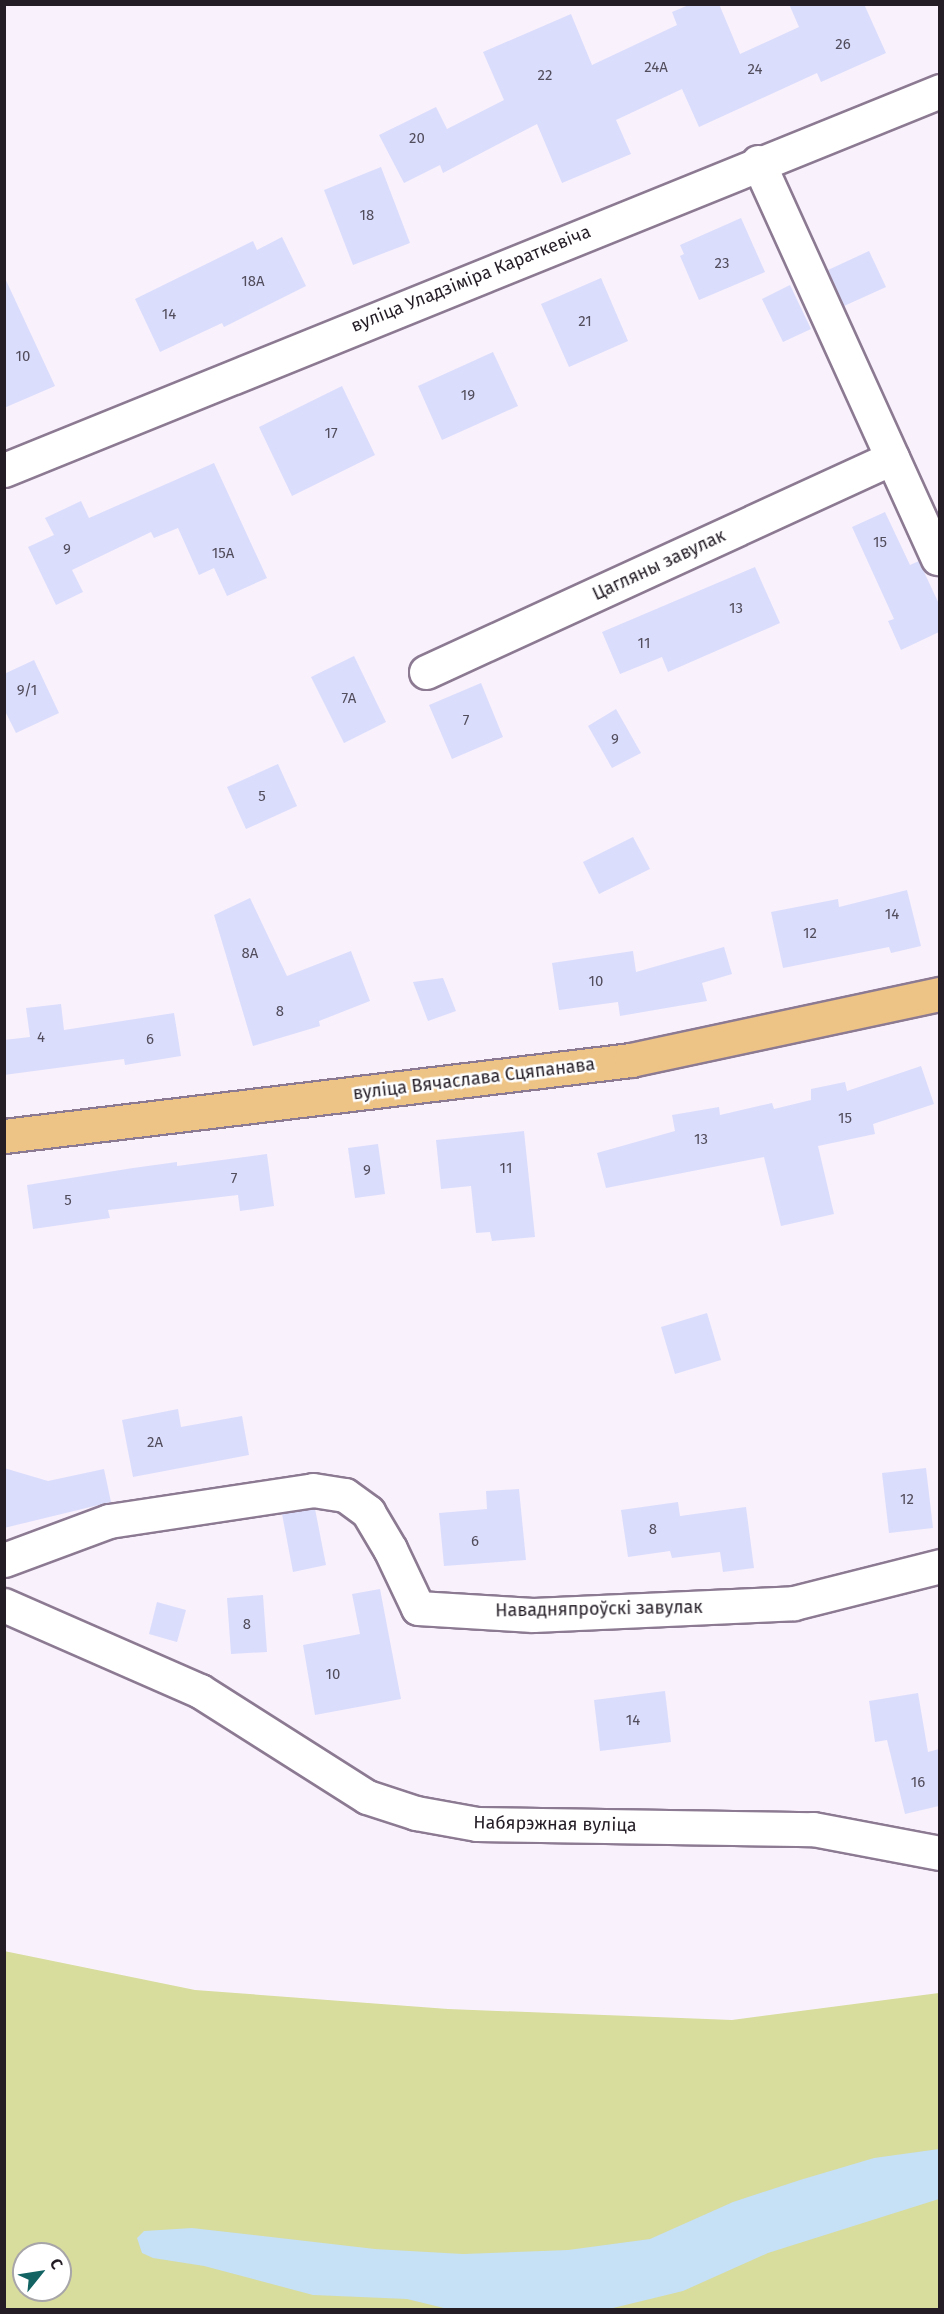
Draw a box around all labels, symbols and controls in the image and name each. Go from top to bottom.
house number: 26 [835,36,851,54]
house number: 24А [644,59,668,77]
house number: 24 [748,61,762,79]
house number: 22 [538,67,552,85]
house number: 20 [409,130,425,148]
house number: 18 [360,207,374,225]
street label: вуліца Уладзіміра Караткевіча [348,221,594,337]
house number: 23 [715,255,729,273]
house number: 18А [241,273,265,291]
house number: 14 [162,306,176,324]
house number: 21 [578,313,592,331]
house number: 10 [16,348,30,366]
house number: 19 [461,387,475,405]
house number: 17 [324,425,338,443]
street label: Цагляны завулак [589,525,729,605]
house number: 15 [873,534,887,552]
house number: 9 [63,541,71,559]
house number: 15А [212,545,234,563]
house number: 13 [729,600,743,618]
house number: 11 [638,635,650,653]
house number: 9/1 [17,682,37,700]
house number: 7А [342,690,356,708]
house number: 7 [463,712,469,730]
house number: 9 [611,731,619,749]
house number: 5 [258,788,266,806]
house number: 14 [885,906,899,924]
house number: 12 [803,925,817,943]
house number: 8А [242,945,258,963]
house number: 10 [589,973,603,991]
house number: 8 [276,1003,284,1021]
house number: 4 [37,1029,45,1047]
house number: 6 [146,1031,154,1049]
street label: вуліца Вячаслава Сцяпанава [352,1053,596,1105]
house number: 15 [838,1110,852,1128]
house number: 13 [694,1131,708,1149]
house number: 11 [500,1160,512,1178]
house number: 9 [363,1162,371,1180]
house number: 7 [231,1170,237,1188]
house number: 5 [64,1192,72,1210]
house number: 2А [147,1434,163,1452]
house number: 12 [900,1491,914,1509]
house number: 8 [649,1521,657,1539]
house number: 6 [471,1533,479,1551]
street label: Навадняпроўскі завулак [495,1596,703,1622]
house number: 8 [243,1616,251,1634]
house number: 10 [326,1666,340,1684]
house number: 14 [626,1712,640,1730]
house number: 16 [911,1774,925,1792]
street label: Набярэжная вуліца [473,1812,637,1836]
north arrow [12,2242,72,2302]
text: С [46,2255,67,2272]

